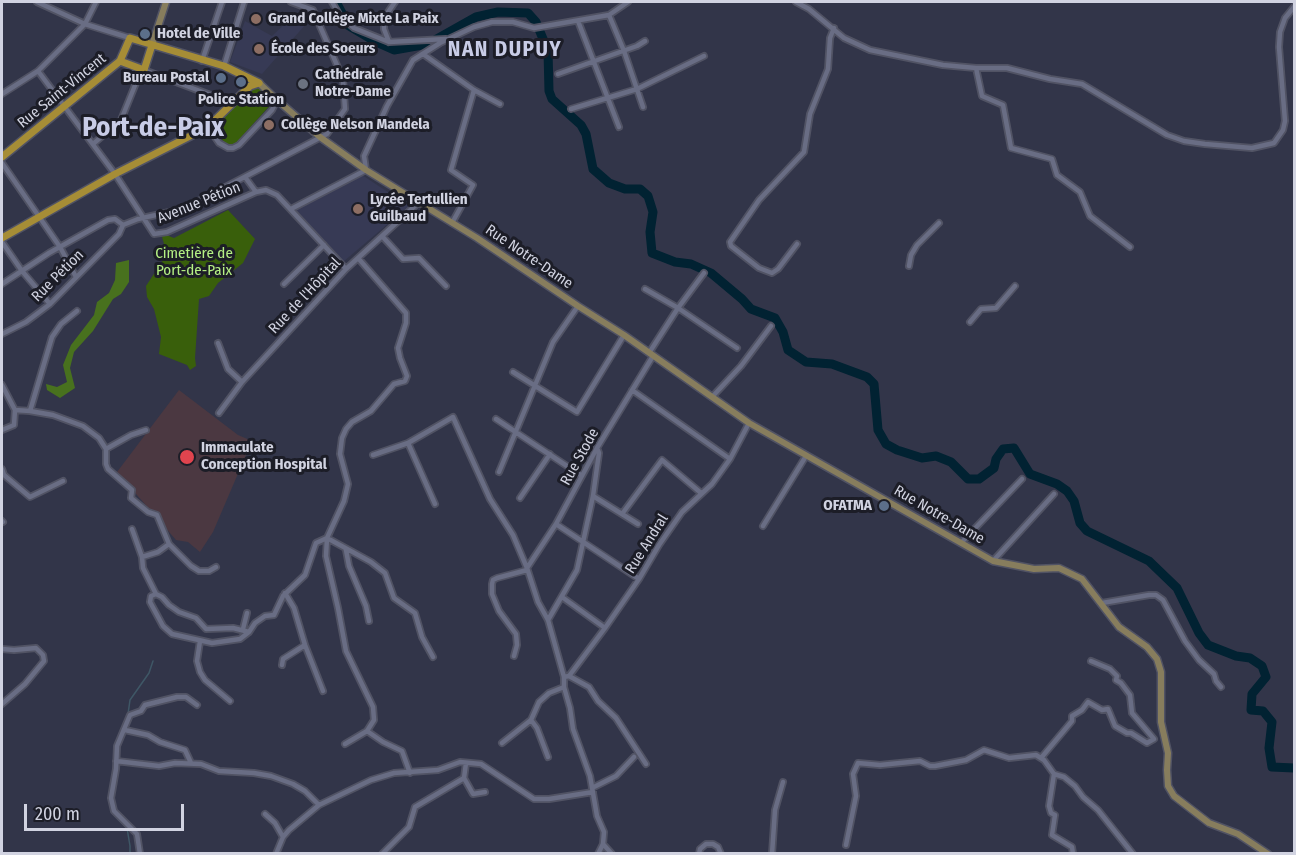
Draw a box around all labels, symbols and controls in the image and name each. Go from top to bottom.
place label: Grand Collège Mixte La Paix [268,10,438,28]
marker: Grand Collège Mixte La Paix [249,12,263,26]
place label: Hotel de Ville [157,25,240,43]
marker: Hotel de Ville [138,27,152,41]
district label: NAN DUPUY [448,37,562,63]
place label: École des Soeurs [271,40,375,58]
marker: École des Soeurs [252,42,266,56]
street label: Rue Saint-Vincent [14,50,110,132]
place label: Cathédrale Notre-Dame [315,66,391,101]
place label: Bureau Postal [123,69,209,87]
marker: Bureau Postal [214,71,228,85]
marker: Police Station [234,75,248,89]
marker: Cathédrale Notre-Dame [296,77,310,91]
place label: Police Station [198,91,284,109]
district label: Port-de-Paix [82,112,224,144]
place label: Collège Nelson Mandela [281,116,430,134]
marker: Collège Nelson Mandela [262,118,276,132]
street label: Avenue Pétion [155,178,243,228]
place label: Lycée Tertullien Guilbaud [370,191,468,226]
marker: Lycée Tertullien Guilbaud [351,202,365,216]
street label: Rue Notre-Dame [482,221,576,293]
park label: Cimetière de Port-de-Paix [155,245,233,280]
street label: Rue Pétion [28,246,88,306]
street label: Rue de l'Hôpital [265,254,345,338]
street label: Rue Stode [557,425,603,489]
place label: Immaculate Conception Hospital [201,439,327,474]
marker: Immaculate Conception Hospital [178,448,196,466]
street label: Rue Notre-Dame [891,482,987,548]
place label: OFATMA [823,497,872,515]
marker: OFATMA [877,499,891,513]
street label: Rue Andral [622,511,672,577]
scale bar [27,792,188,830]
text: 200 m [35,803,80,825]

